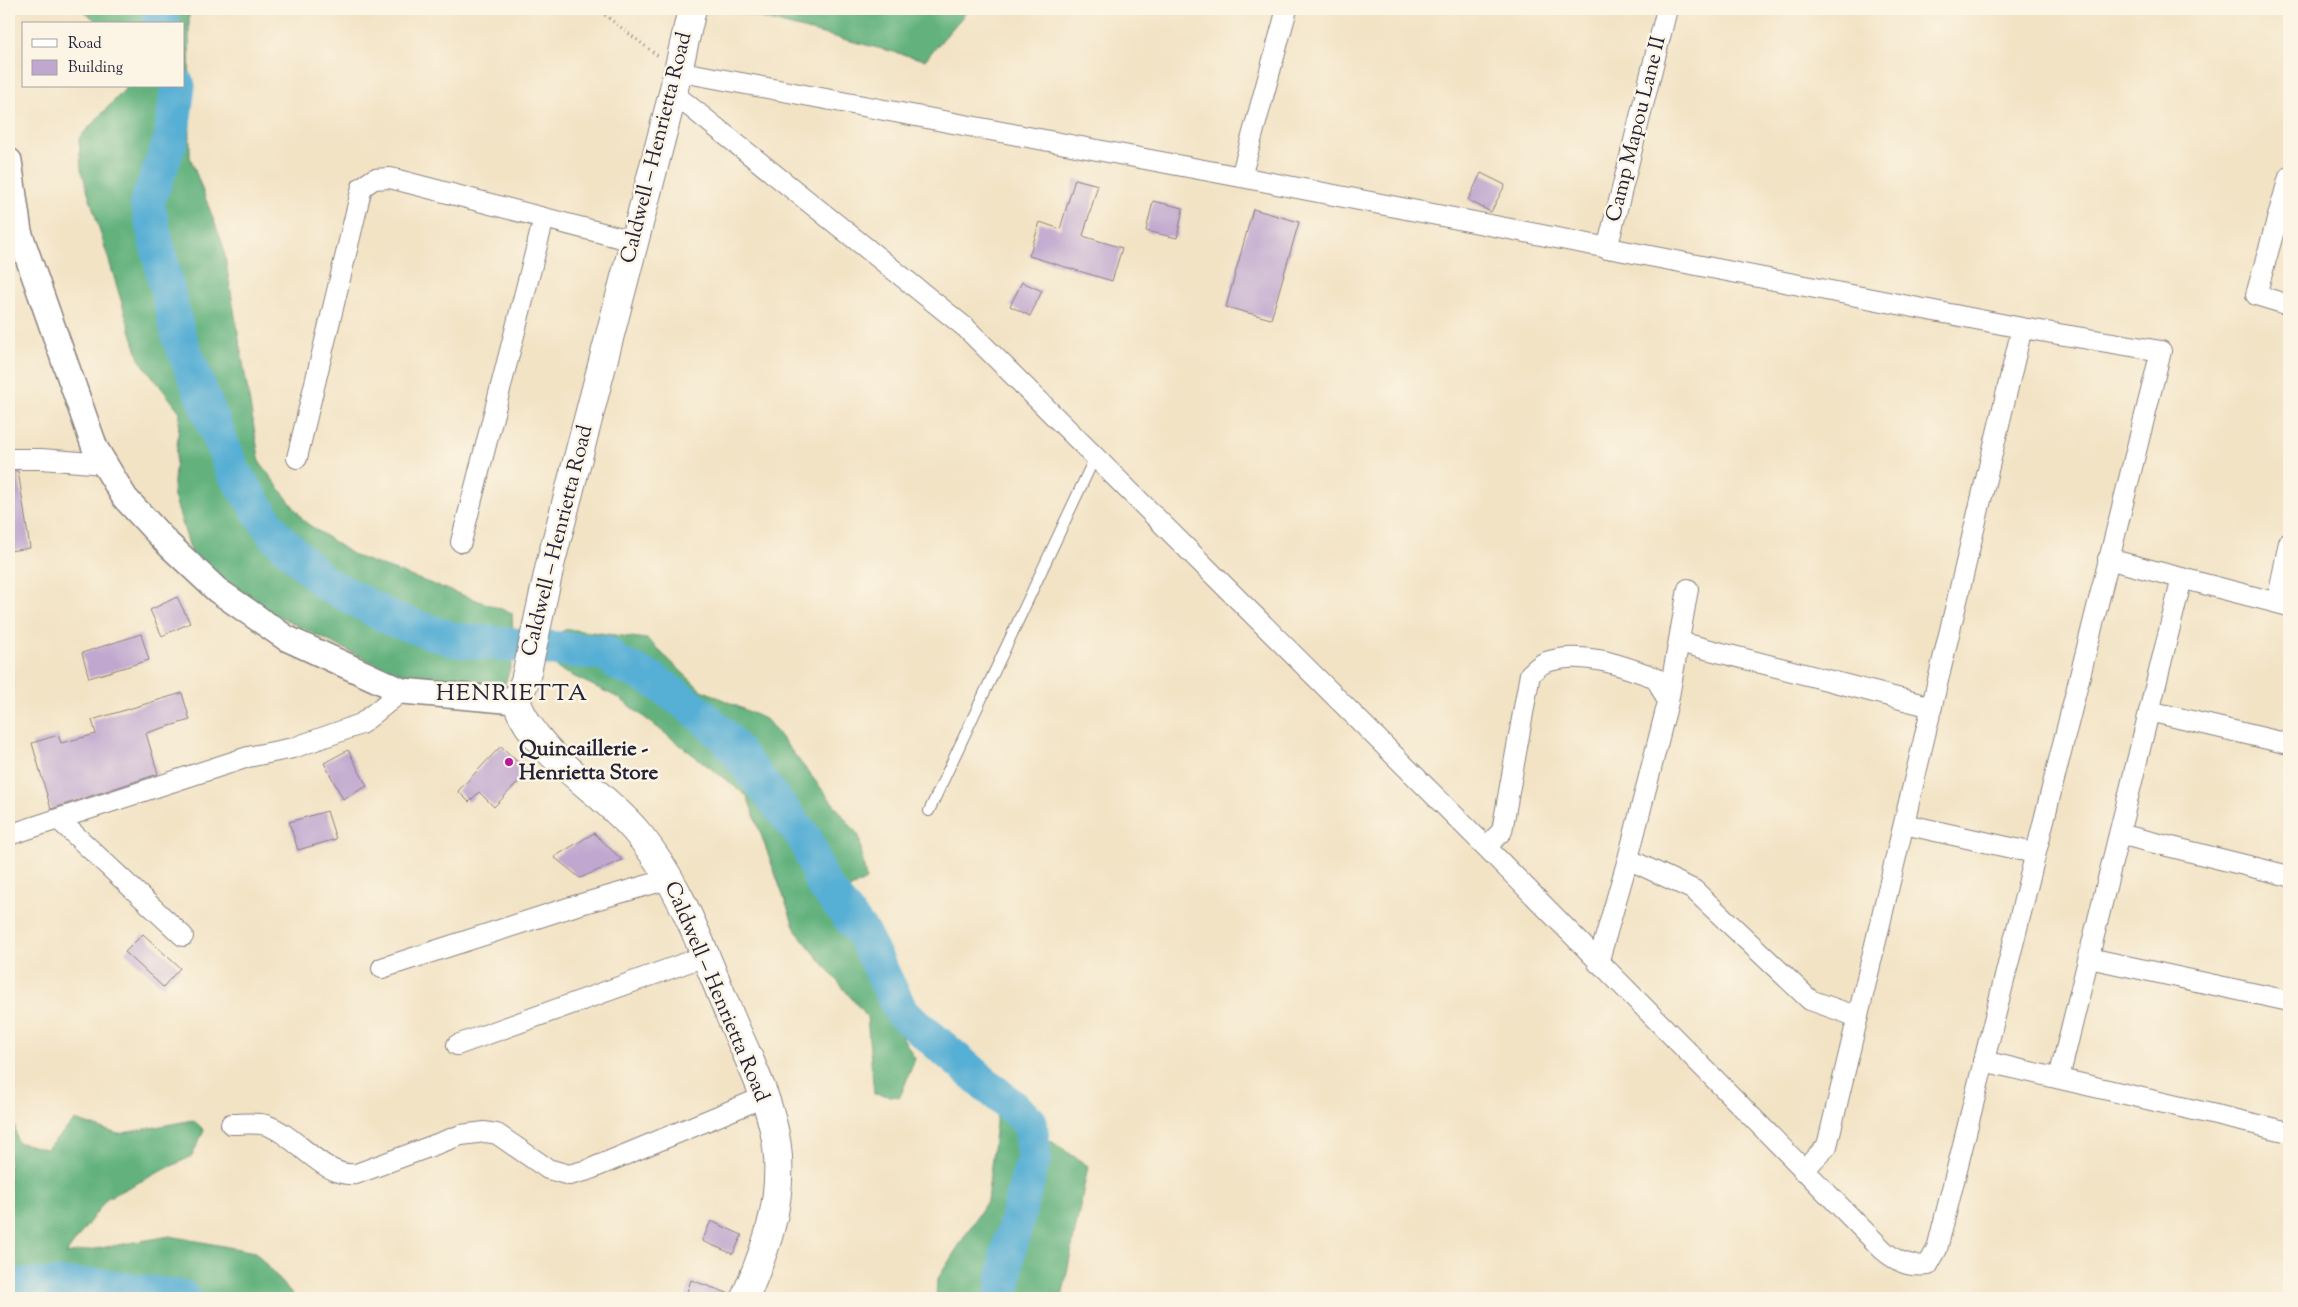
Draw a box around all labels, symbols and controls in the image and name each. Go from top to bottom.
legend [22,22,185,88]
street label: Caldwell – Henrietta Road [614,29,700,267]
street label: Camp Mapou Lane II [1599,33,1675,225]
text: Road [68,34,102,55]
text: Building [68,58,123,79]
street label: Caldwell – Henrietta Road [515,422,601,660]
district label: HENRIETTA [436,677,588,711]
place label: Quincaillerie - Henrietta Store [519,735,659,789]
marker: Quincaillerie - Henrietta Store [503,756,515,768]
street label: Caldwell – Henrietta Road [656,877,776,1107]

